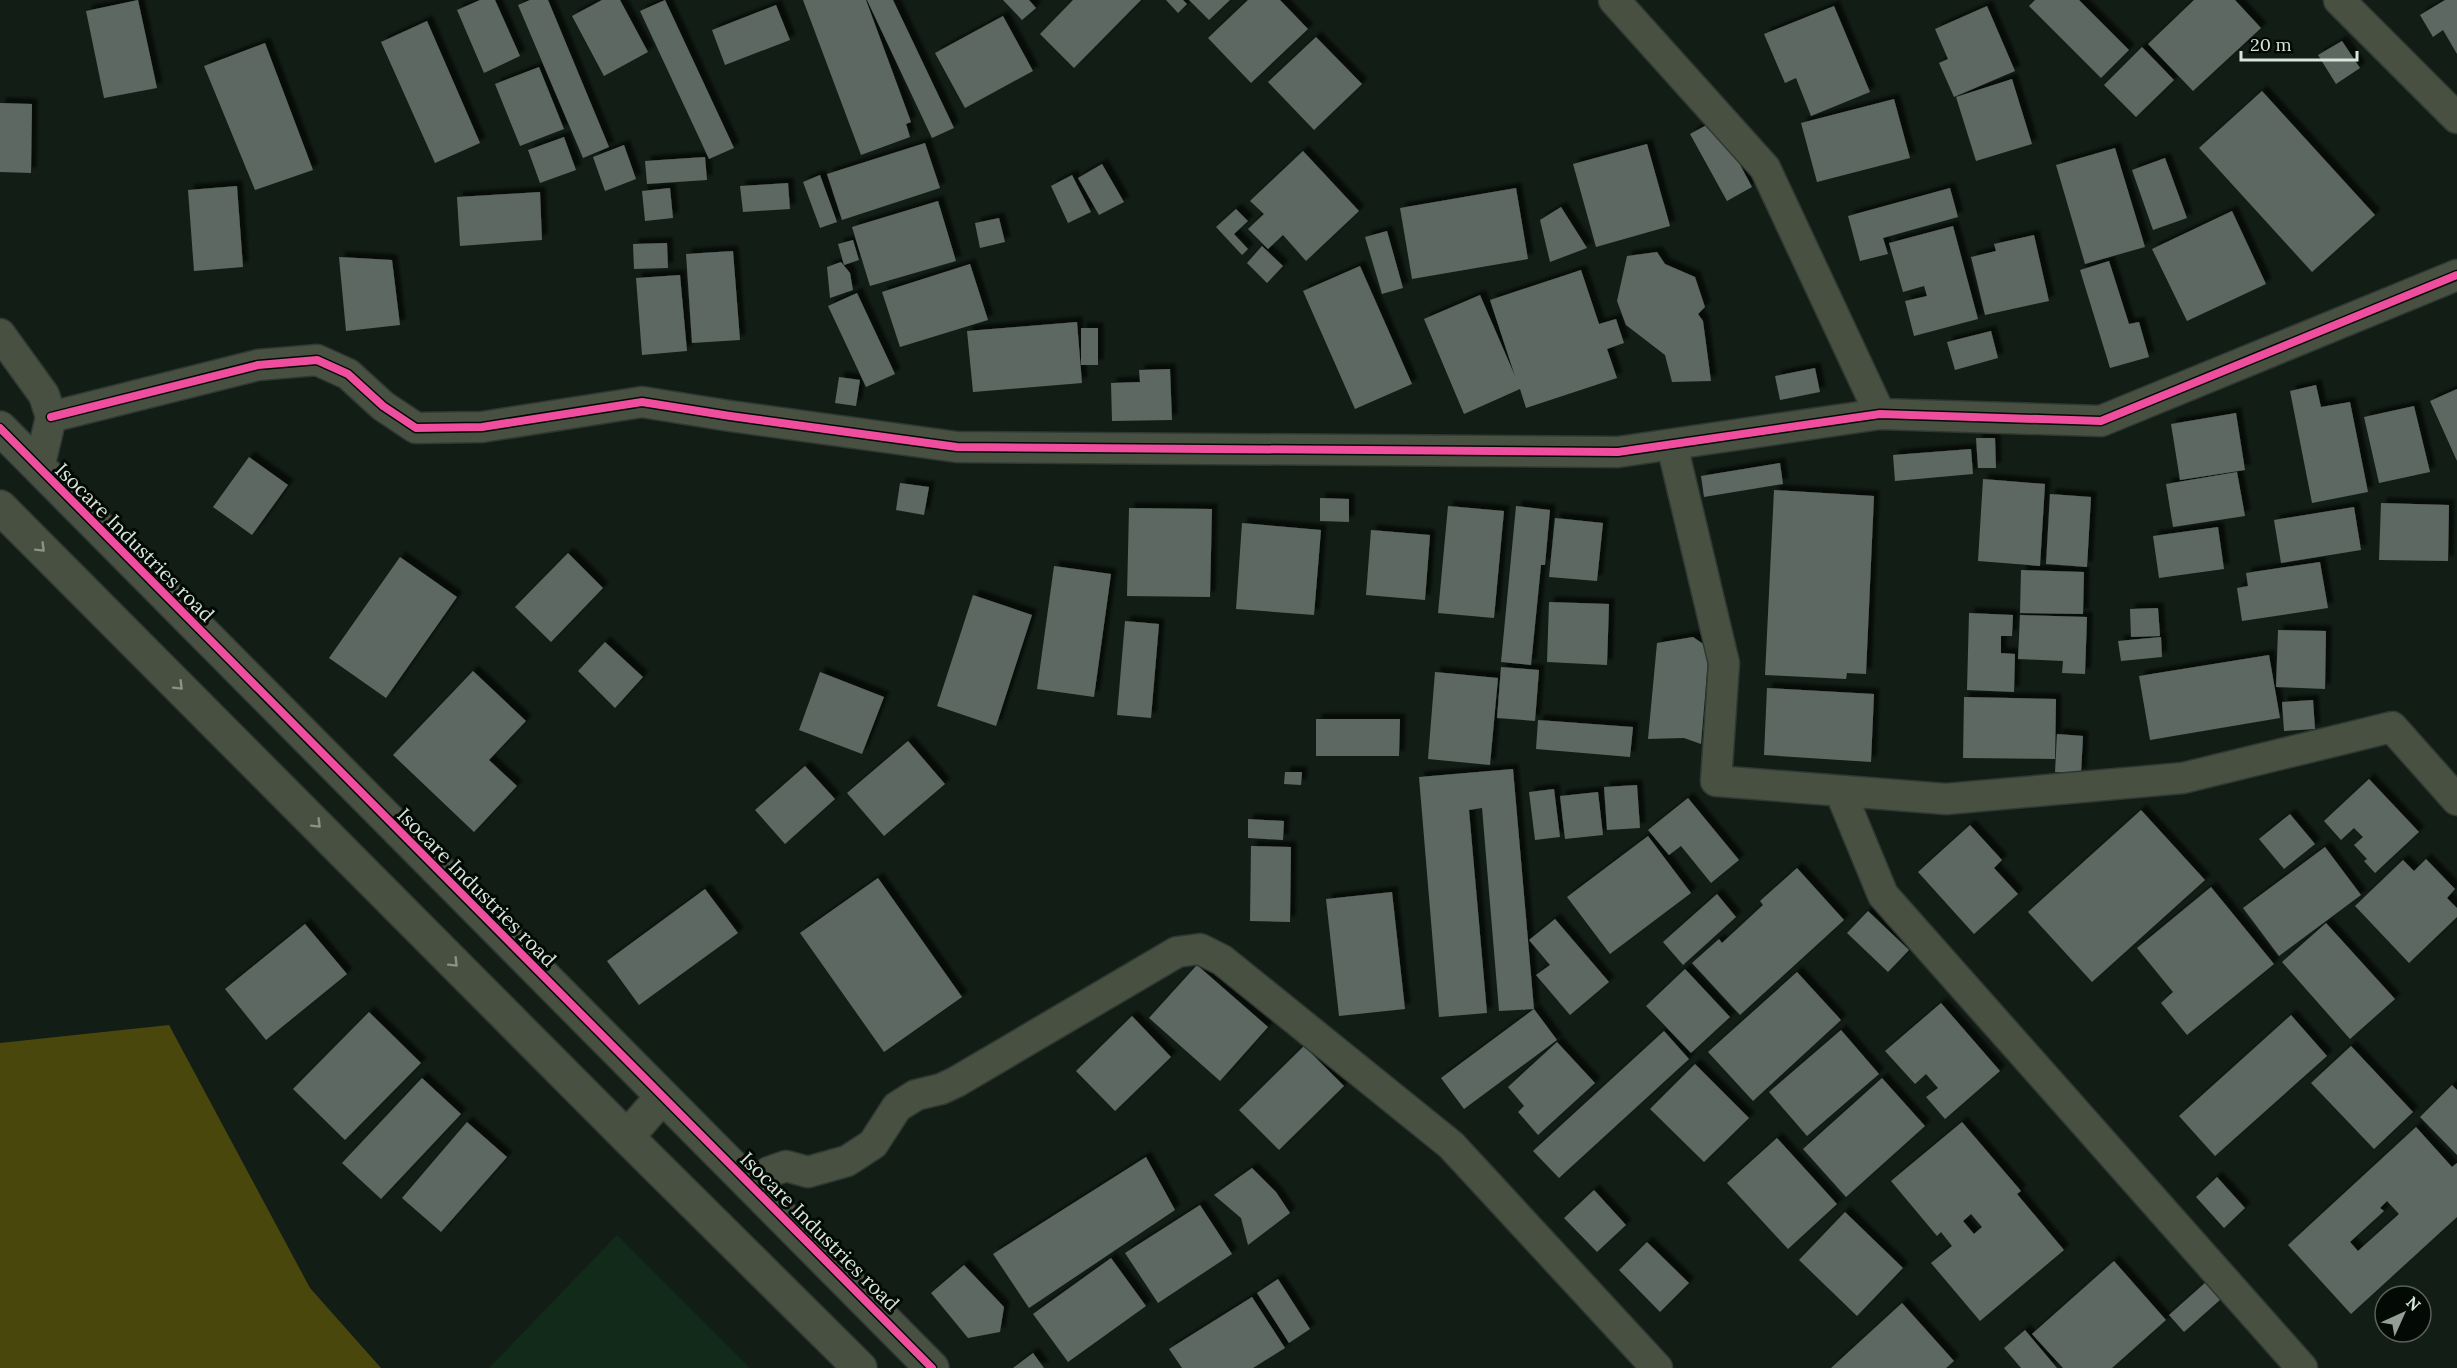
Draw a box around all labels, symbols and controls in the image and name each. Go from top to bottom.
scale bar [2241,24,2356,62]
text: 20 m [2250,33,2292,56]
street label: Isocare Industries road [50,457,220,627]
one-way arrow [34,541,45,552]
one-way arrow [172,680,183,690]
street label: Isocare Industries road [392,802,562,972]
one-way arrow [309,817,320,828]
one-way arrow [447,956,458,966]
street label: Isocare Industries road [735,1146,905,1316]
north arrow [2373,1284,2433,1344]
text: N [2402,1292,2425,1315]

